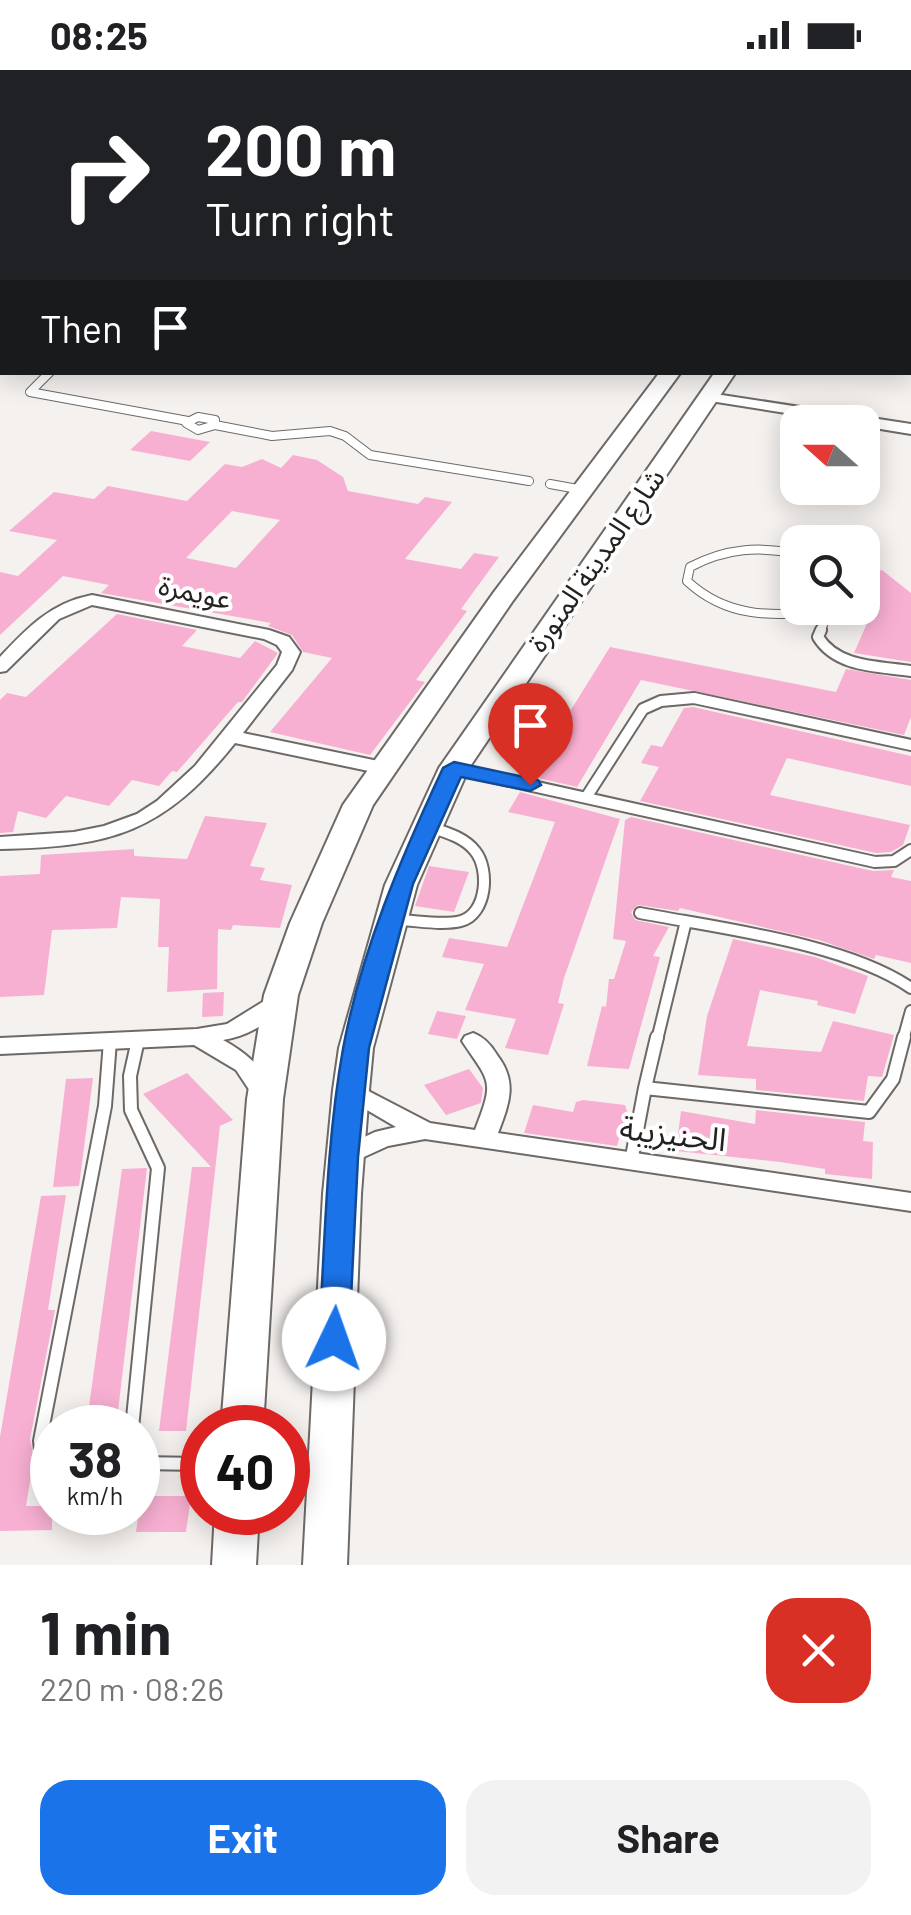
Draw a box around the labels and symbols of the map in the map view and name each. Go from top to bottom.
north arrow [780,405,880,505]
street label: شارع المدينة المنورة [519,461,675,660]
street label: عويمرة [156,567,235,616]
pin [488,683,573,786]
street label: الحنيزيبة [618,1107,729,1159]
position arrow [282,1287,386,1391]
speed limit sign: 40 [180,1405,310,1535]

